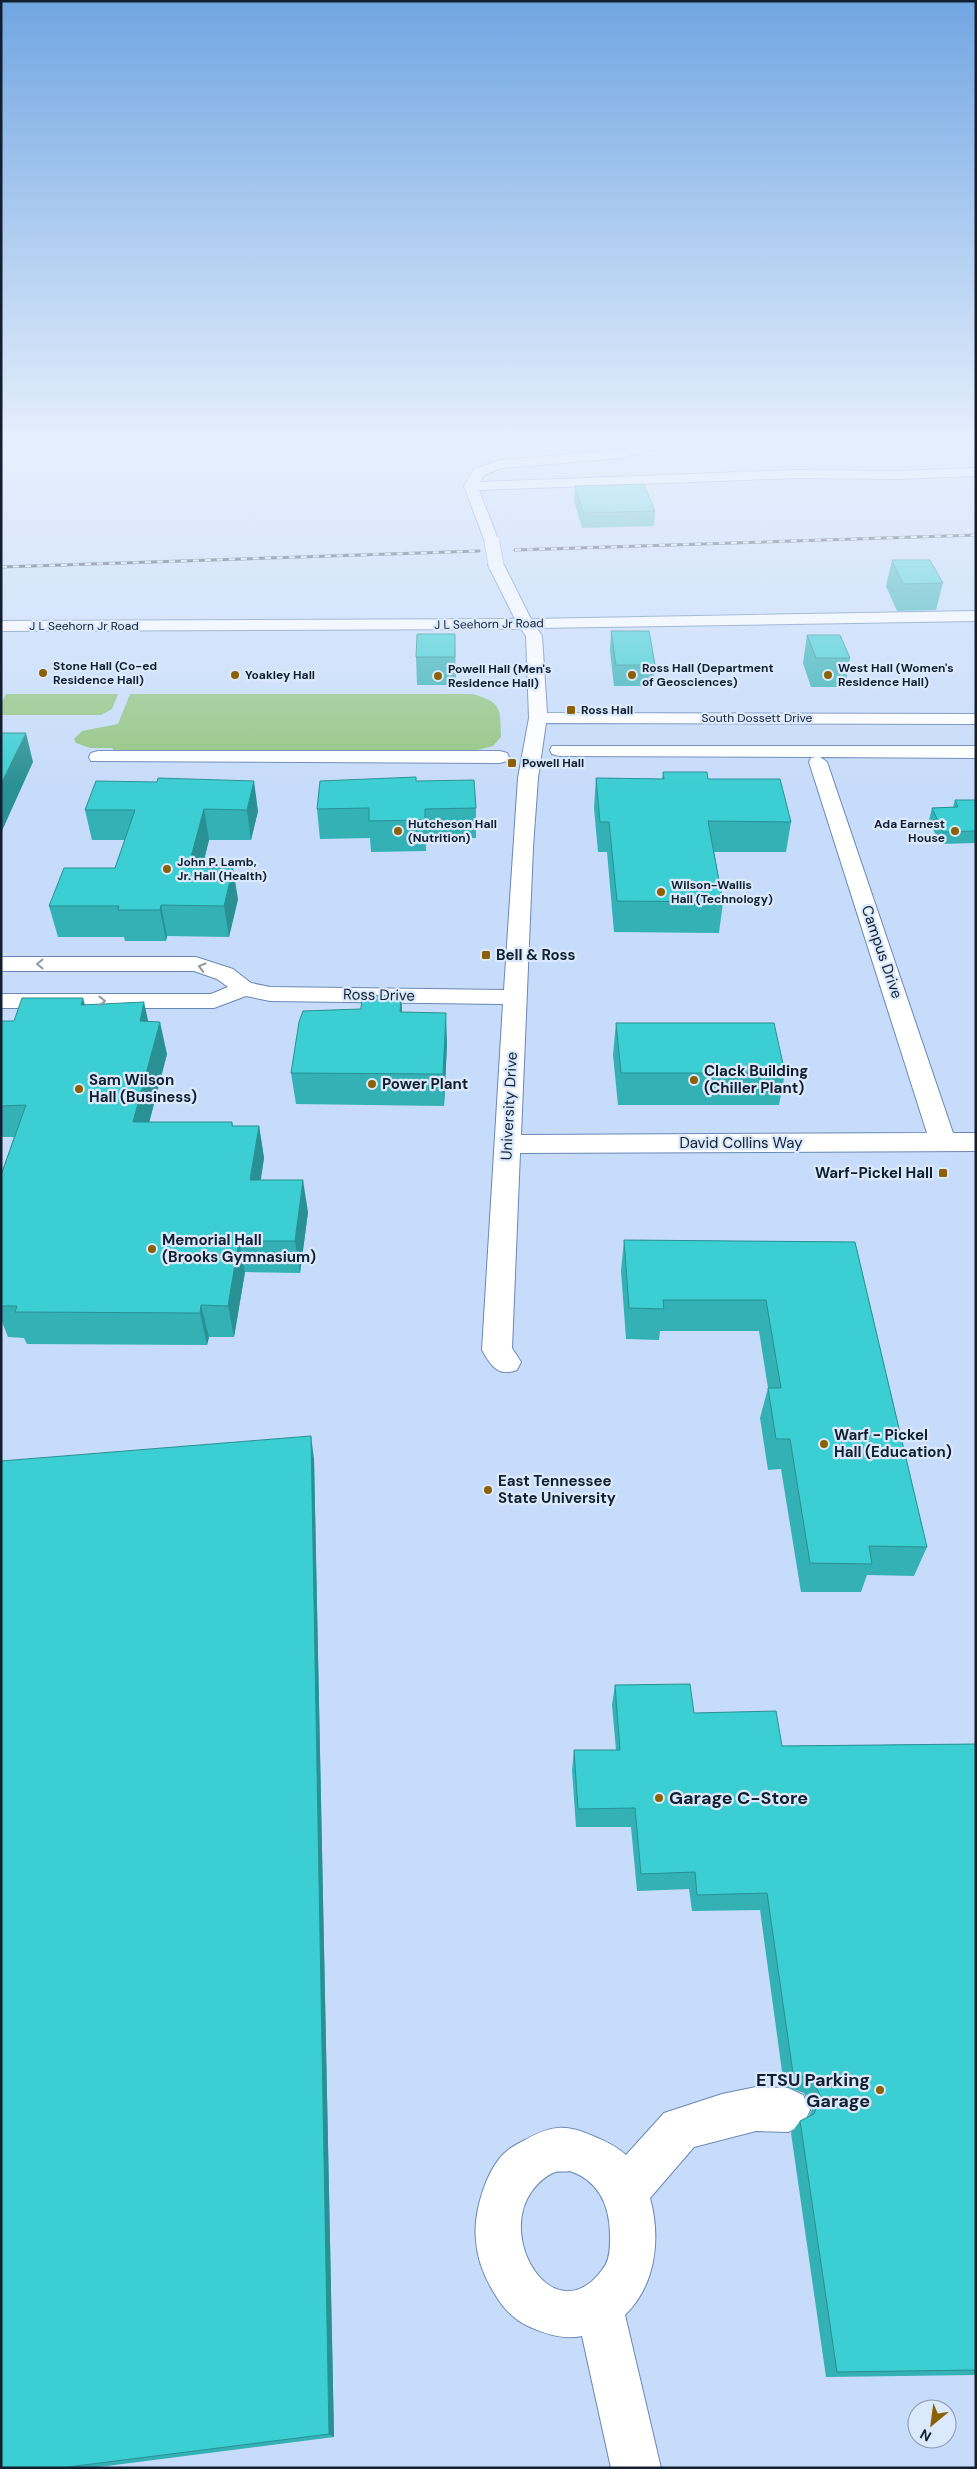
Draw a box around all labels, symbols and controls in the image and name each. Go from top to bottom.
street label: J L Seehorn Jr Road [434,615,544,633]
street label: J L Seehorn Jr Road [29,618,139,634]
place label: Stone Hall (Co-ed Residence Hall) [53,658,157,688]
place label: Ross Hall (Department of Geosciences) [642,660,774,690]
place label: West Hall (Women's Residence Hall) [838,660,954,690]
place label: Powell Hall (Men's Residence Hall) [448,661,551,691]
marker: Stone Hall (Co-ed Residence Hall) [37,667,49,679]
place label: Yoakley Hall [245,667,315,683]
marker: Yoakley Hall [229,669,241,681]
marker: Ross Hall (Department of Geosciences) [626,669,638,681]
marker: West Hall (Women's Residence Hall) [822,669,834,681]
marker: Powell Hall (Men's Residence Hall) [432,670,444,682]
place label: Ross Hall [581,702,633,718]
marker: Ross Hall [565,704,577,716]
street label: South Dossett Drive [702,710,813,726]
place label: Powell Hall [522,755,584,771]
marker: Powell Hall [506,757,518,769]
place label: Hutcheson Hall (Nutrition) [408,816,497,846]
place label: Ada Earnest House [874,816,945,846]
marker: Hutcheson Hall (Nutrition) [392,825,404,837]
marker: Ada Earnest House [949,825,961,837]
place label: John P. Lamb, Jr. Hall (Health) [177,854,267,884]
marker: John P. Lamb, Jr. Hall (Health) [161,863,173,875]
place label: Wilson-Wallis Hall (Technology) [671,877,773,907]
marker: Wilson-Wallis Hall (Technology) [655,886,667,898]
street label: Campus Drive [857,903,907,1001]
place label: Bell & Ross [496,945,576,965]
marker: Bell & Ross [480,949,492,961]
one-way arrow [36,959,44,969]
one-way arrow [198,962,207,972]
street label: Ross Drive [343,984,415,1006]
one-way arrow [99,996,107,1006]
street label: University Drive [496,1051,522,1161]
place label: Clack Building (Chiller Plant) [704,1061,808,1098]
place label: Sam Wilson Hall (Business) [89,1070,197,1107]
place label: Power Plant [382,1074,468,1094]
marker: Clack Building (Chiller Plant) [688,1074,700,1086]
marker: Power Plant [366,1078,378,1090]
marker: Sam Wilson Hall (Business) [73,1083,85,1095]
street label: David Collins Way [679,1133,803,1153]
place label: Warf-Pickel Hall [815,1163,933,1183]
marker: Warf-Pickel Hall [937,1167,949,1179]
place label: Memorial Hall (Brooks Gymnasium) [162,1230,316,1267]
marker: Memorial Hall (Brooks Gymnasium) [146,1243,158,1255]
place label: Warf - Pickel Hall (Education) [834,1425,952,1462]
marker: Warf - Pickel Hall (Education) [818,1438,830,1450]
place label: East Tennessee State University [498,1471,616,1508]
marker: East Tennessee State University [482,1484,494,1496]
place label: Garage C-Store [669,1786,808,1810]
marker: Garage C-Store [653,1792,665,1804]
place label: ETSU Parking Garage [756,2068,870,2113]
marker: ETSU Parking Garage [874,2084,886,2096]
north arrow [907,2399,957,2449]
text: N [917,2425,935,2446]

